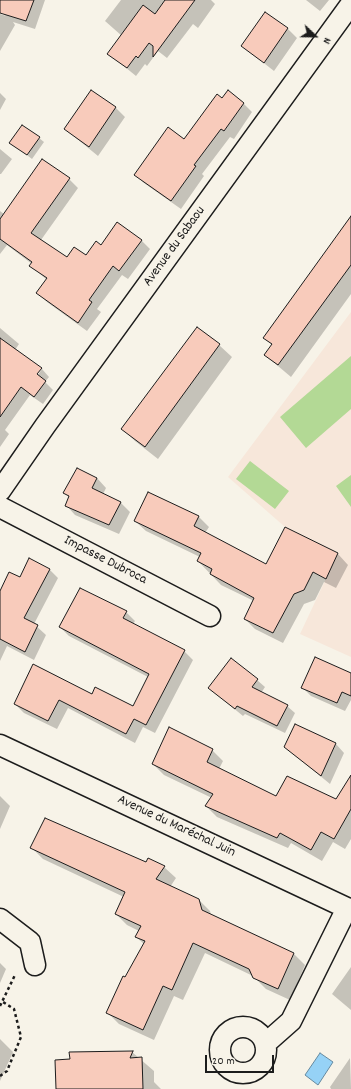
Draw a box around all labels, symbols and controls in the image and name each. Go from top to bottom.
north arrow [295,16,335,56]
text: N [318,35,335,46]
street label: Avenue du Sabaou [140,204,210,290]
street label: Impasse Dubroca [61,533,149,589]
street label: Avenue du Maréchal Juin [114,792,238,862]
scale bar [207,1047,276,1073]
text: 20 m [212,1053,235,1070]

